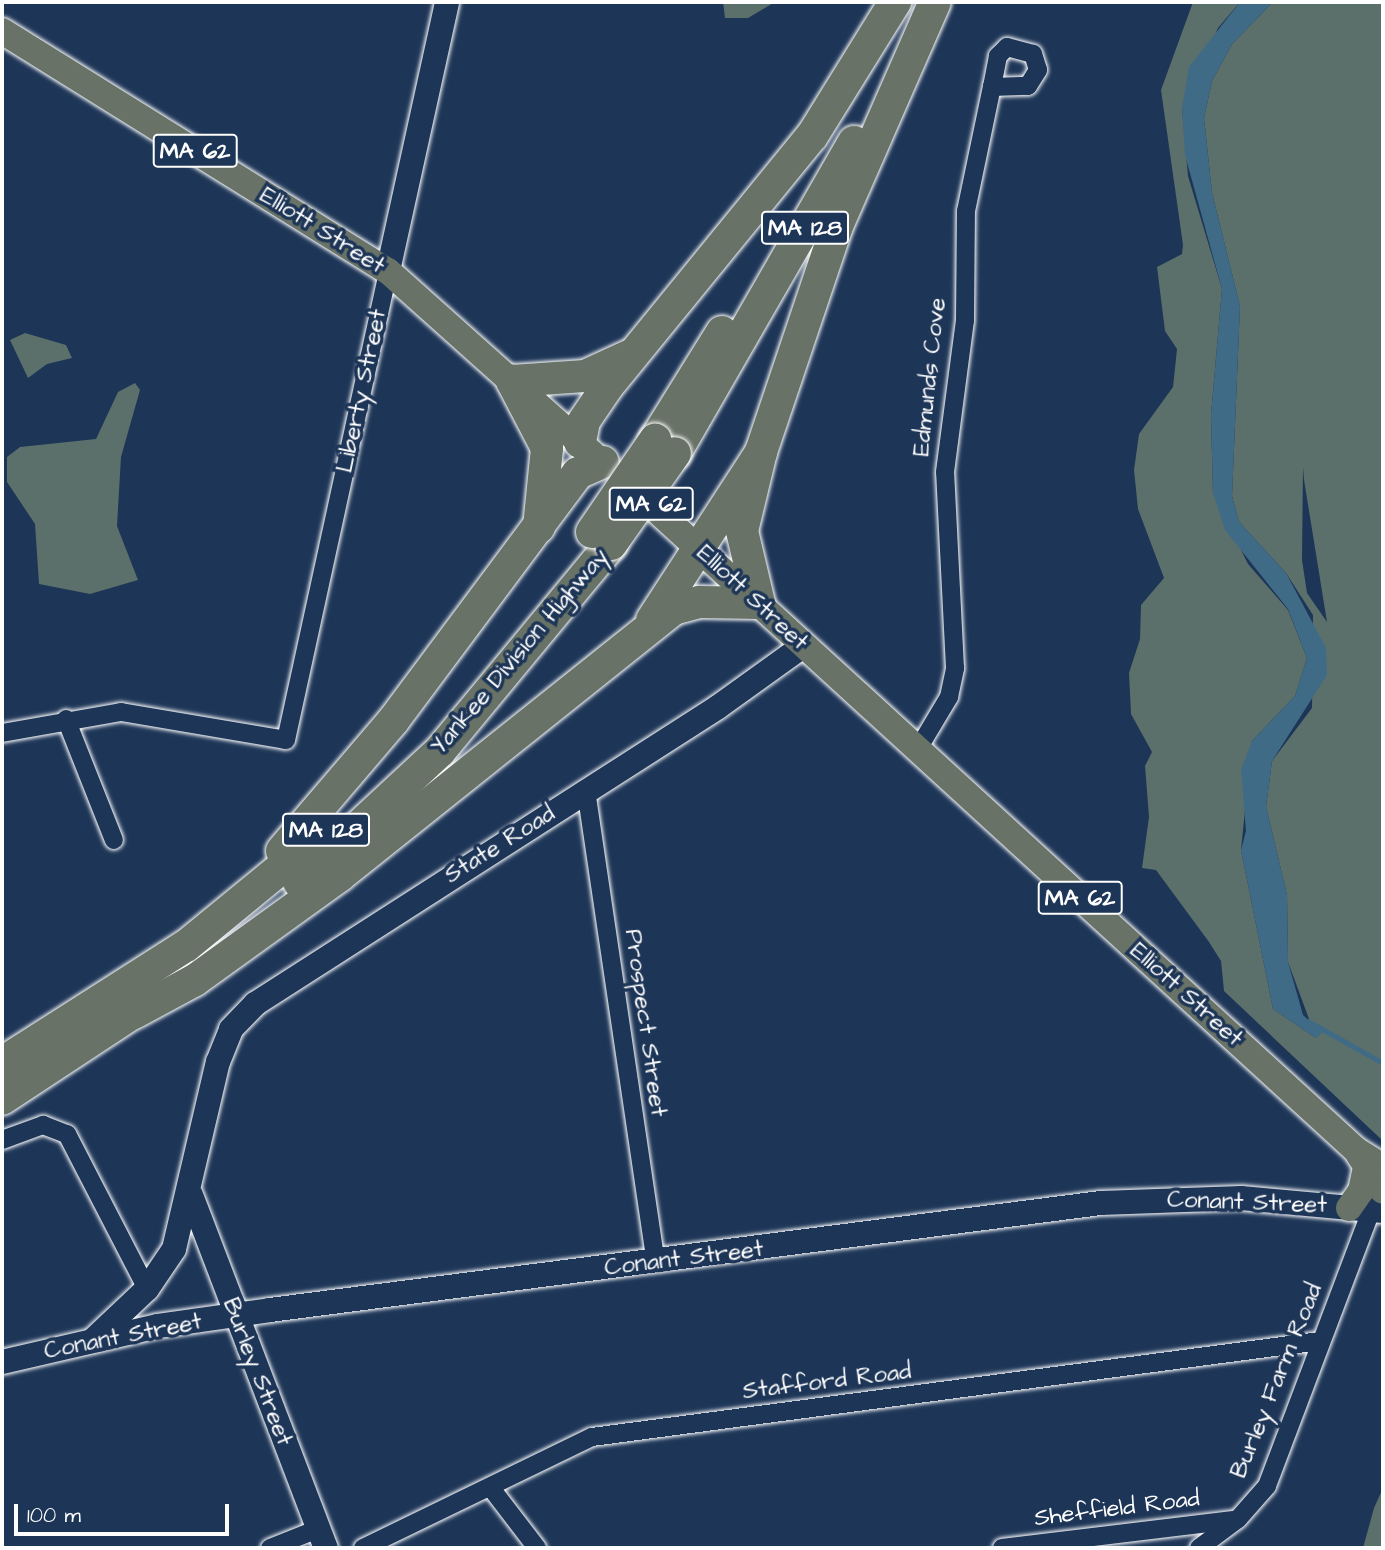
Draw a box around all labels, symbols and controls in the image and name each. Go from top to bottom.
road number: MA 62 [151,132,239,170]
street label: Elliott Street [254,181,390,281]
road number: MA 128 [760,208,850,247]
street label: Edmunds Cove [907,296,953,458]
street label: Liberty Street [331,307,393,475]
road number: MA 62 [607,484,695,524]
street label: Elliott Street [690,539,814,657]
street label: Yankee Division Highway [425,543,615,761]
street label: State Road [439,800,561,890]
road number: MA 128 [280,810,372,850]
road number: MA 62 [1036,878,1124,917]
street label: Prospect Street [618,927,672,1119]
street label: Elliott Street [1124,937,1248,1053]
street label: Conant Street [1167,1186,1327,1220]
street label: Conant Street [603,1235,765,1283]
street label: Burley Farm Road [1225,1279,1329,1483]
street label: Burley Street [216,1294,298,1450]
street label: Conant Street [42,1308,204,1366]
street label: Stafford Road [741,1357,913,1407]
street label: Sheffield Road [1033,1485,1201,1533]
scale bar [18,1490,233,1534]
text: 100 m [27,1501,81,1530]

